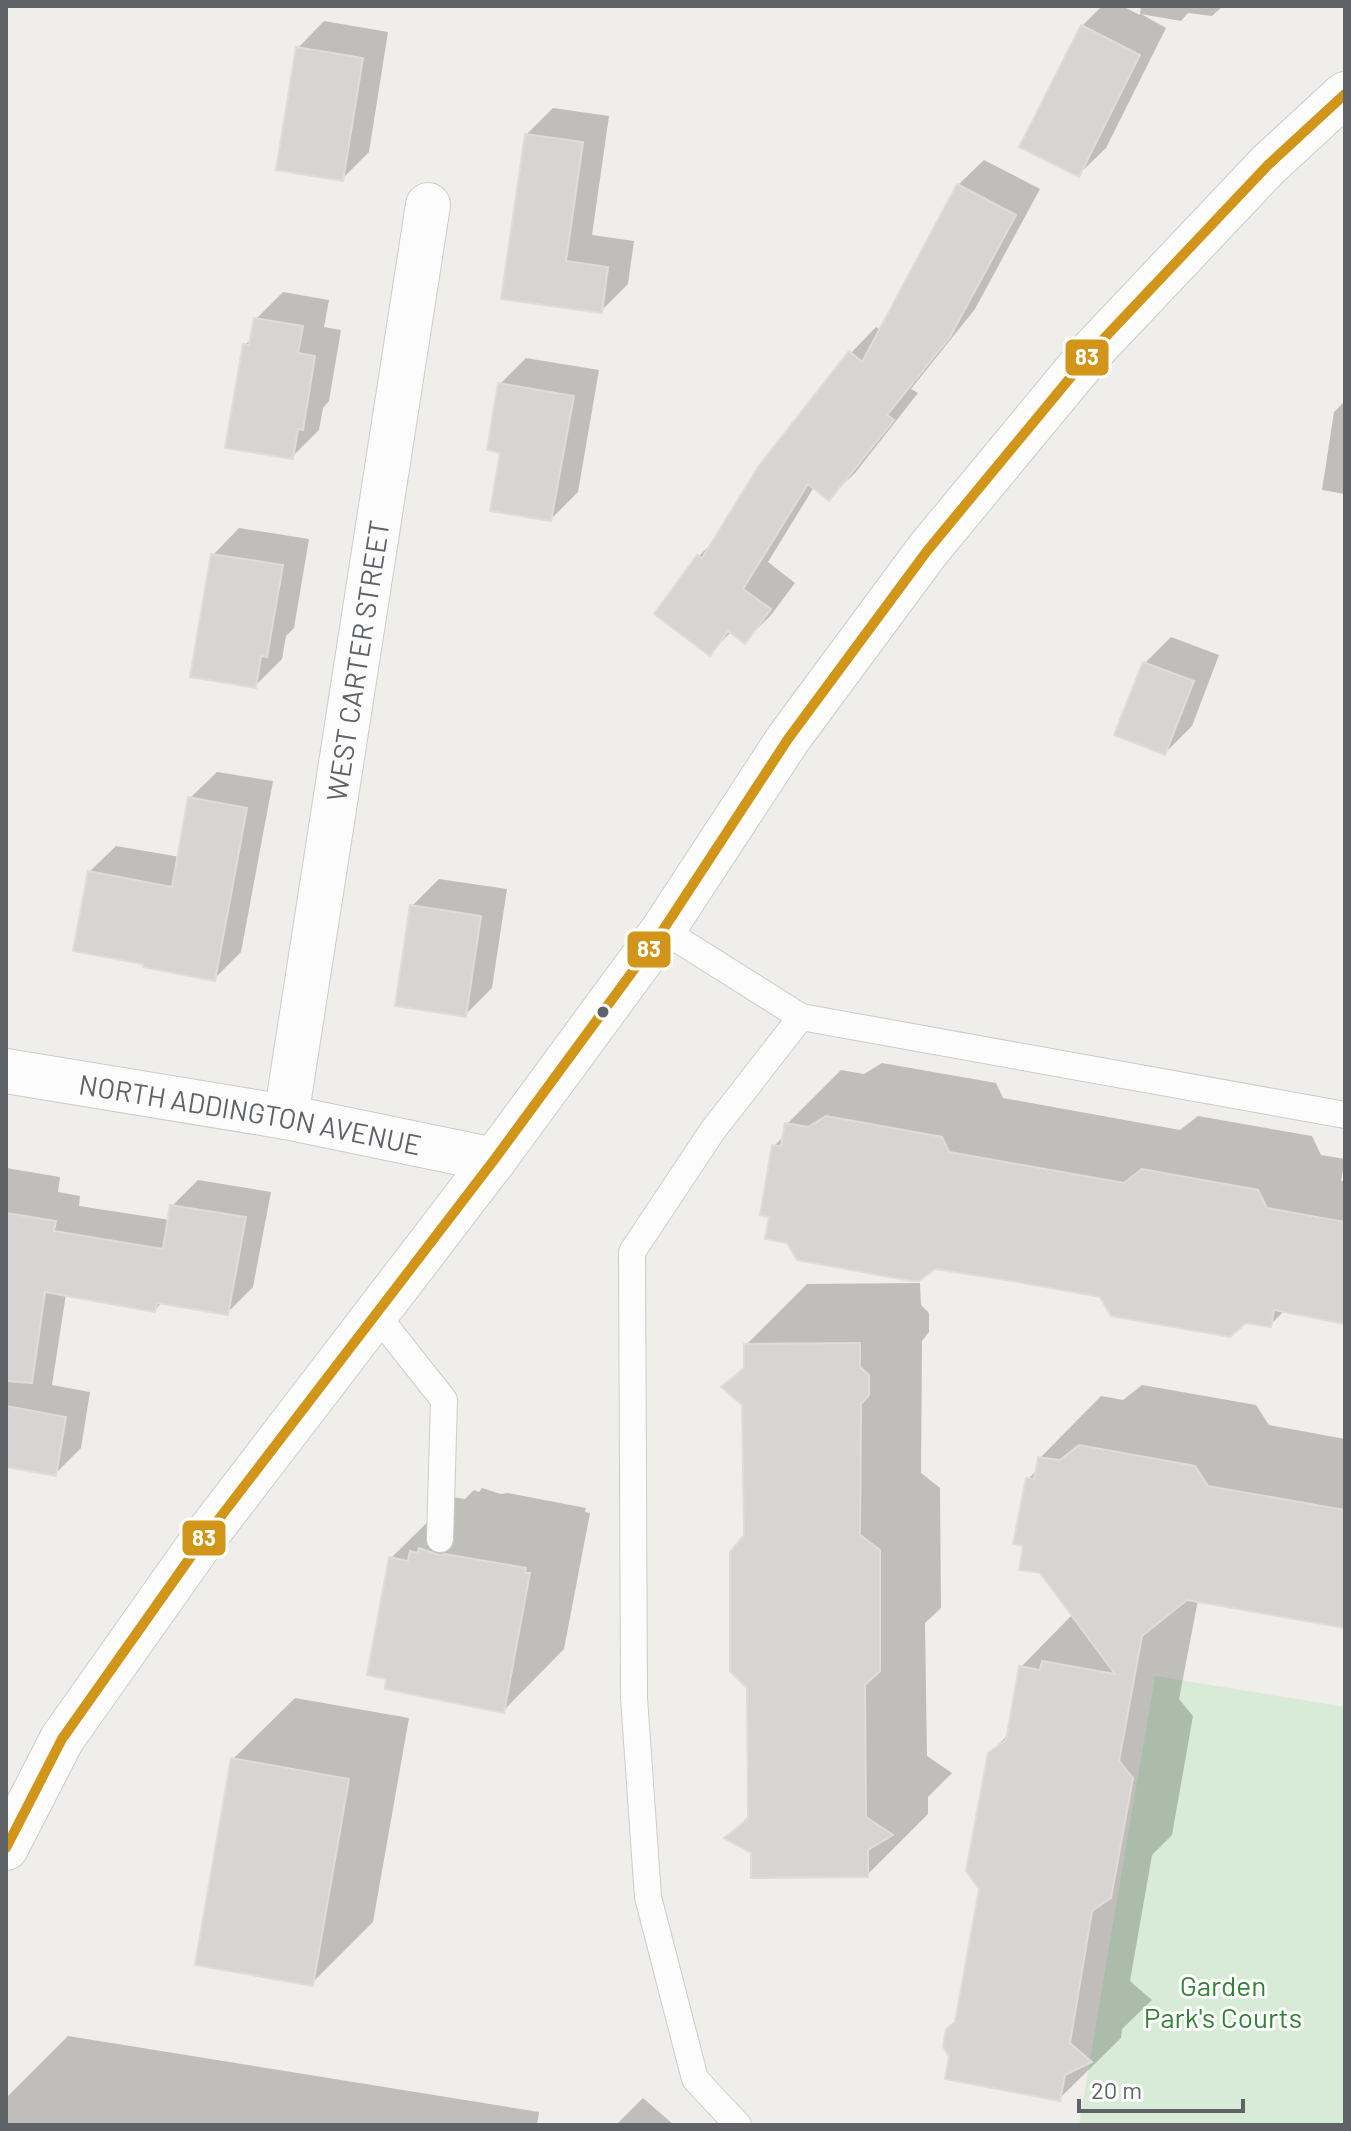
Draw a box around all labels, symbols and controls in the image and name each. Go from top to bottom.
line badge: 83 [1064,338,1110,377]
text: 83 [1075,343,1099,369]
street label: WEST CARTER STREET [318,518,396,803]
line badge: 83 [626,930,672,969]
text: 83 [637,935,661,961]
unlabelled marker [595,1004,611,1020]
street label: NORTH ADDINGTON AVENUE [77,1066,425,1162]
line badge: 83 [181,1519,227,1557]
text: 83 [192,1524,216,1550]
park label: Garden Park's Courts [1144,1968,1302,2034]
scale bar [1079,2063,1243,2113]
text: 20 m [1091,2075,1142,2104]

